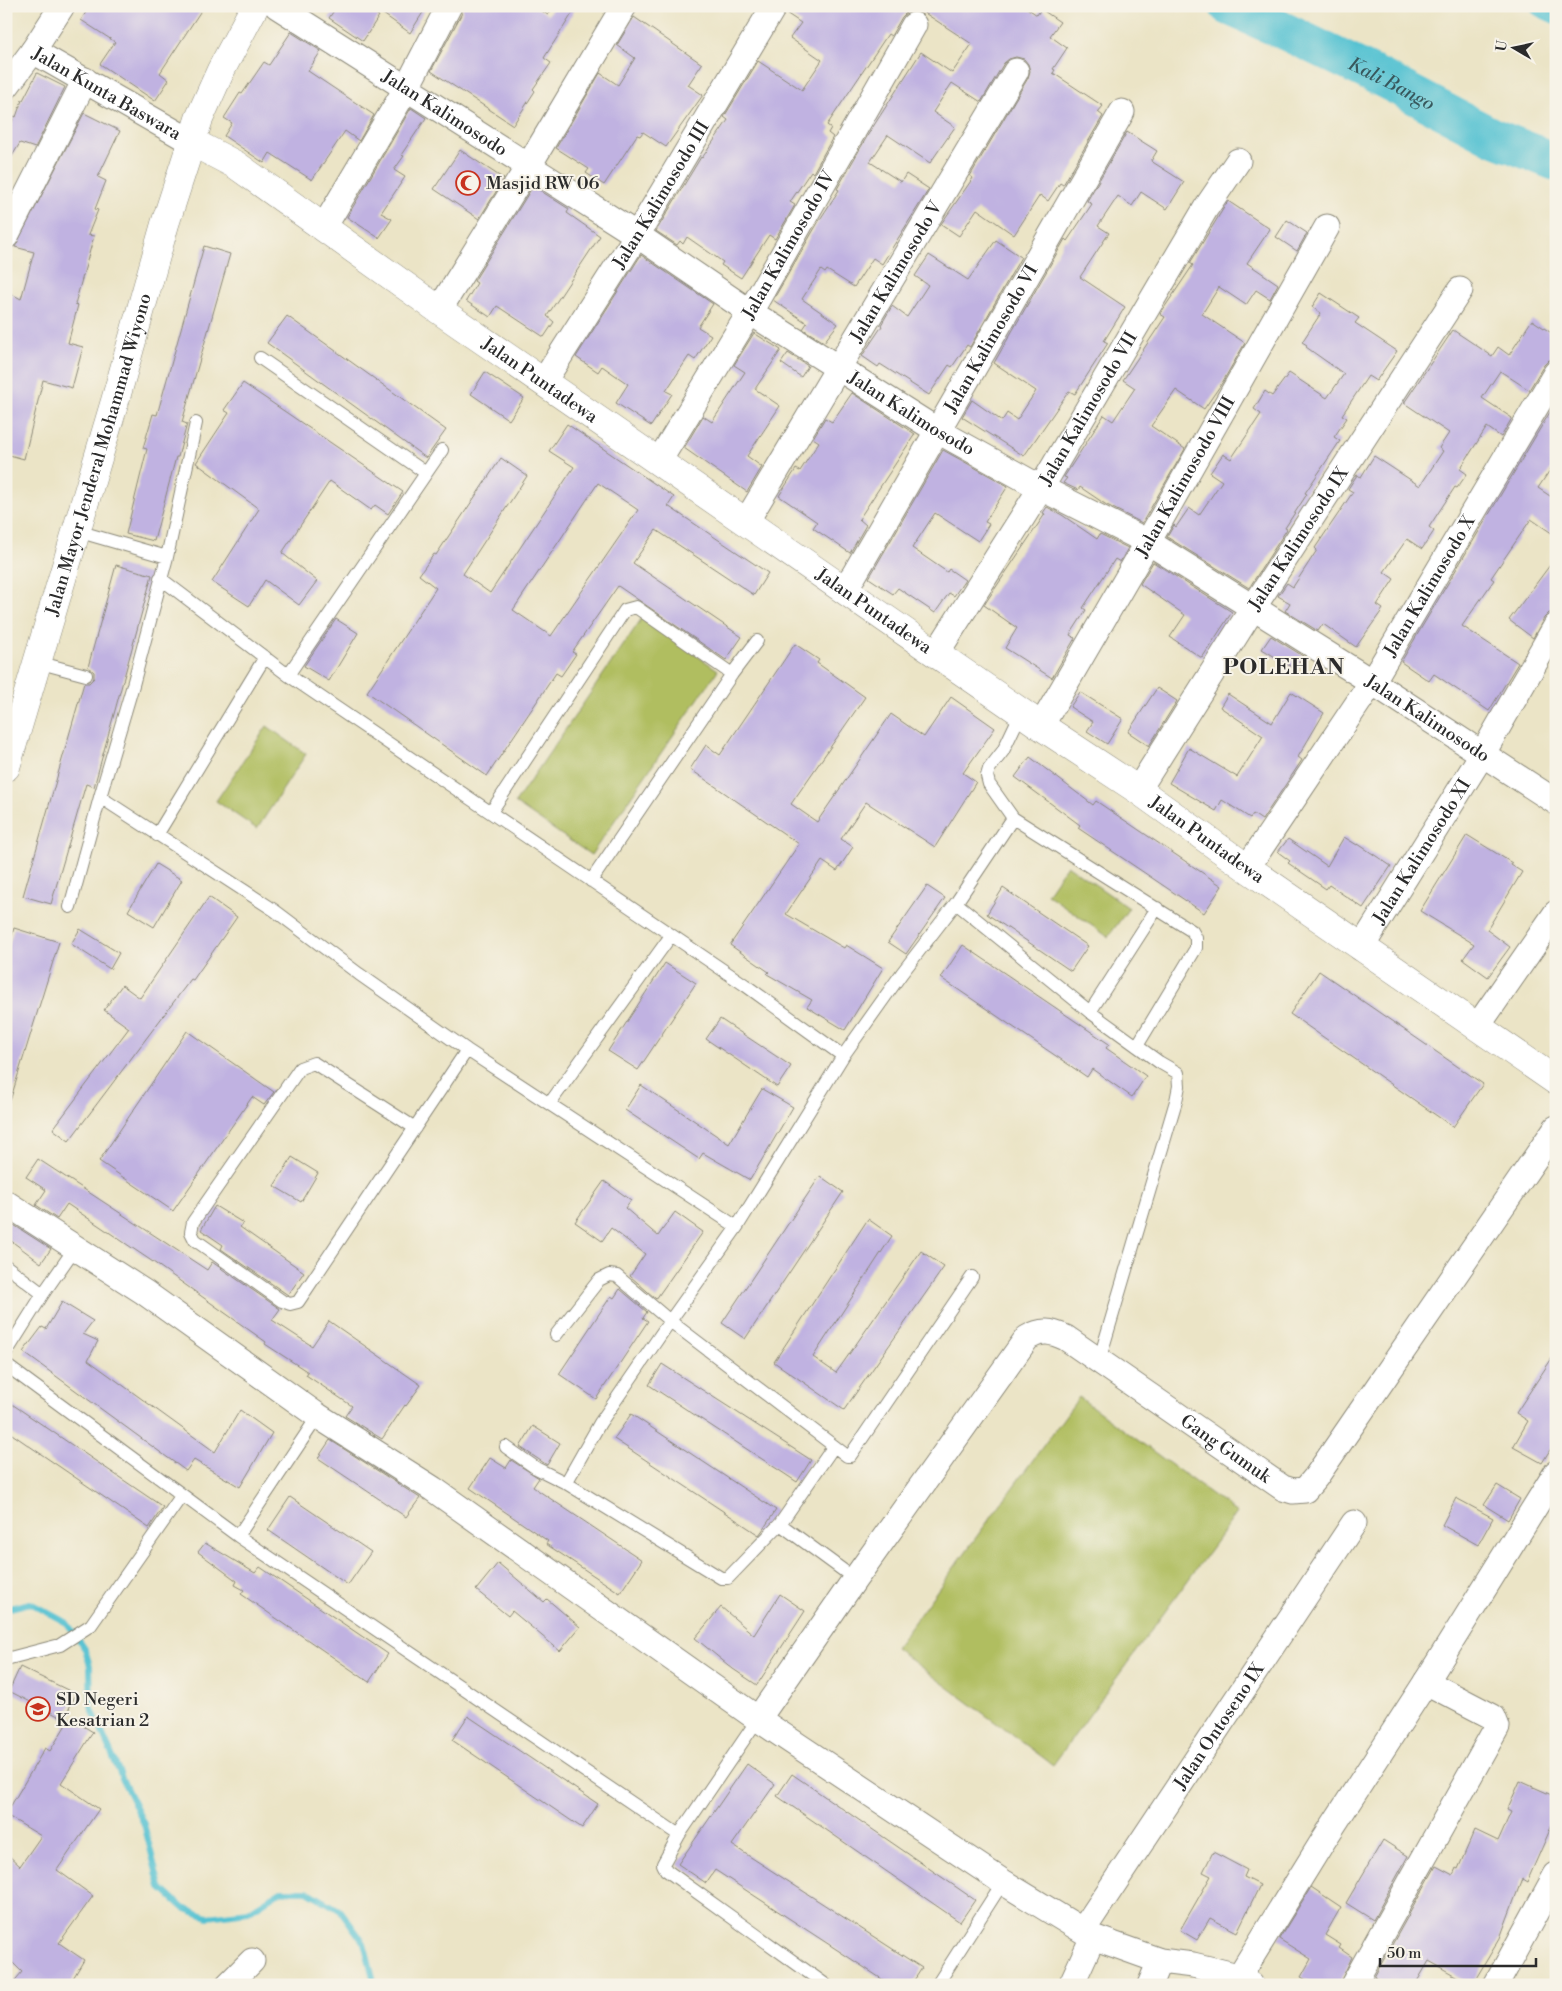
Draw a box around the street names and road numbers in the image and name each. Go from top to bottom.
street label: Jalan Kunta Baswara [27,41,186,145]
street label: Jalan Kalimosodo [377,64,512,161]
street label: Jalan Kalimosodo III [607,116,714,273]
street label: Jalan Kalimosodo IV [736,166,840,324]
street label: Jalan Kalimosodo V [844,196,947,347]
street label: Jalan Kalimosodo VI [938,260,1043,418]
street label: Jalan Mayor Jenderal Mohammad Wiyono [40,291,156,619]
street label: Jalan Kalimosodo VII [1033,327,1142,490]
street label: Jalan Puntadewa [477,331,603,428]
street label: Jalan Kalimosodo [843,365,979,461]
street label: Jalan Kalimosodo VIII [1130,392,1240,562]
street label: Jalan Kalimosodo IX [1242,462,1354,616]
street label: Jalan Kalimosodo X [1378,510,1481,661]
street label: Jalan Puntadewa [811,562,937,659]
street label: Jalan Kalimosodo [1360,669,1494,767]
street label: Jalan Kalimosodo XI [1367,774,1476,929]
street label: Jalan Puntadewa [1144,790,1270,889]
street label: Gang Gumuk [1176,1409,1277,1489]
street label: Jalan Ontoseno IX [1168,1658,1270,1795]

